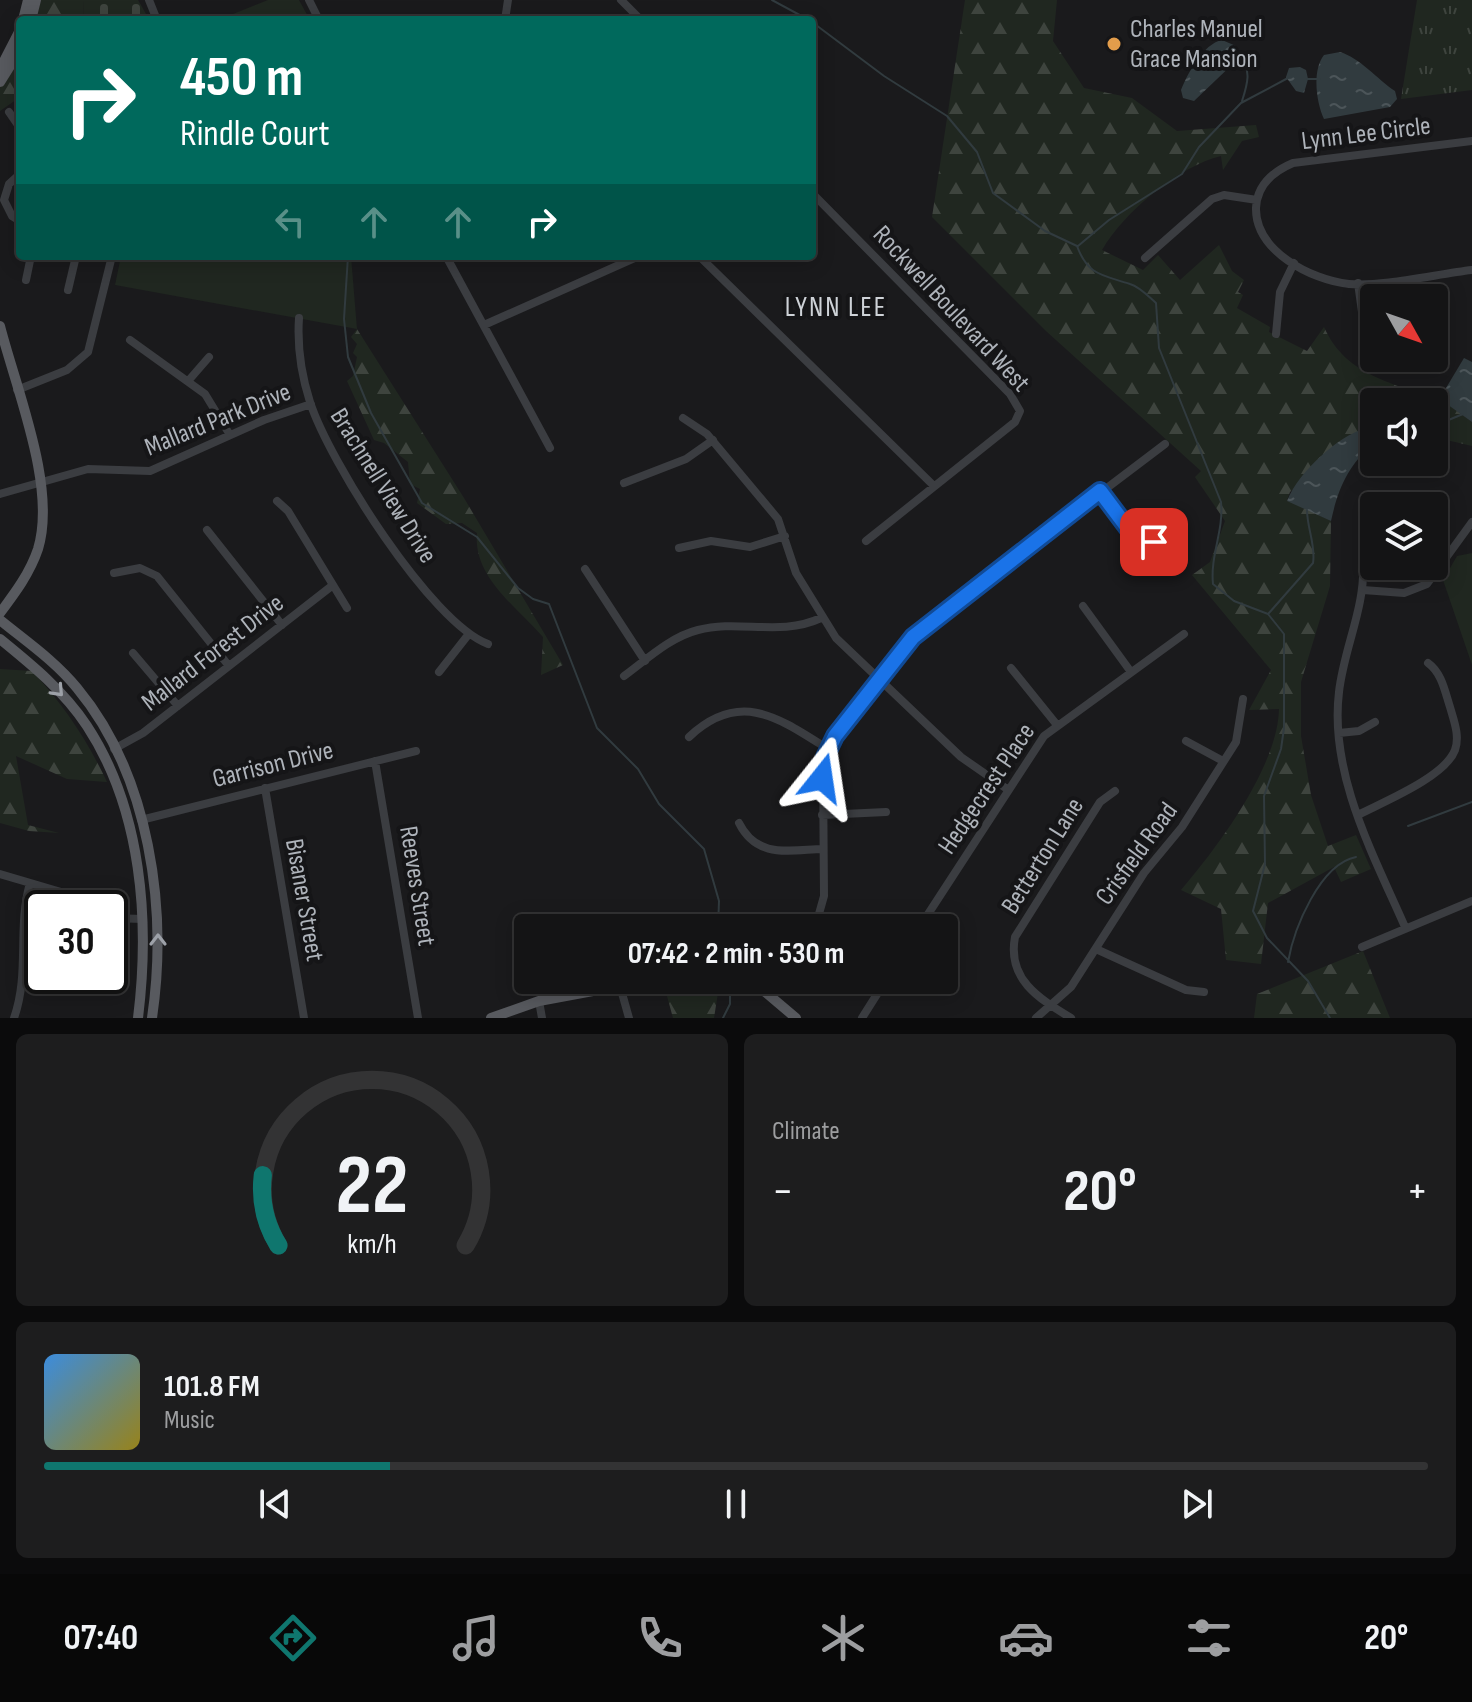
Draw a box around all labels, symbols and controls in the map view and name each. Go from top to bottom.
place label: Charles Manuel Grace Mansion [1130,14,1263,75]
marker: Charles Manuel Grace Mansion [1105,35,1123,53]
text: 450 m [180,45,303,112]
icon: right [48,48,152,152]
street label: Lynn Lee Circle [1300,111,1432,157]
text: Rindle Court [180,113,330,156]
icon: left [268,200,312,244]
icon: ahead [352,200,396,244]
icon: ahead [436,200,480,244]
icon: right [520,200,564,244]
street label: Rockwell Boulevard West [866,219,1036,399]
north arrow [1360,284,1448,372]
map controls [1360,284,1448,580]
district label: LYNN LEE [785,291,887,324]
street label: Mallard Park Drive [140,377,296,463]
button: sound [1360,388,1448,476]
street label: Brachnell View Drive [323,403,443,569]
button: layers [1360,492,1448,580]
pin [1120,508,1188,576]
icon: arrive [1132,520,1176,564]
street label: Mallard Forest Drive [136,588,290,718]
one-way arrow [49,681,63,696]
street label: Hedgecrest Place [932,718,1042,860]
street label: Garrison Drive [209,735,337,795]
position arrow [780,736,864,820]
street label: Betterton Lane [995,792,1091,920]
street label: Crisfield Road [1089,797,1185,911]
street label: Reeves Street [392,824,442,948]
street label: Bisaner Street [278,836,330,964]
speed limit sign: 30 [24,890,128,994]
one-way arrow [149,933,167,946]
text: 07:42 · 2 min · 530 m [628,936,844,972]
text: Climate [772,1116,840,1147]
text: 22 [336,1137,408,1237]
text: 20° [1063,1156,1137,1228]
text: − [772,1165,794,1218]
text: + [1406,1165,1428,1218]
text: km/h [347,1227,397,1262]
text: 101.8 FM [164,1369,260,1405]
text: Music [164,1405,215,1436]
icon: previous [253,1482,297,1526]
icon: pause [714,1482,758,1526]
icon: next [1175,1482,1219,1526]
icon: directions [265,1610,321,1666]
icon: music [448,1610,504,1666]
icon: phone [632,1610,688,1666]
icon: climate [815,1610,871,1666]
icon: car [998,1610,1054,1666]
icon: filters [1181,1610,1237,1666]
text: 07:40 [64,1617,138,1660]
text: 20° [1364,1617,1408,1660]

